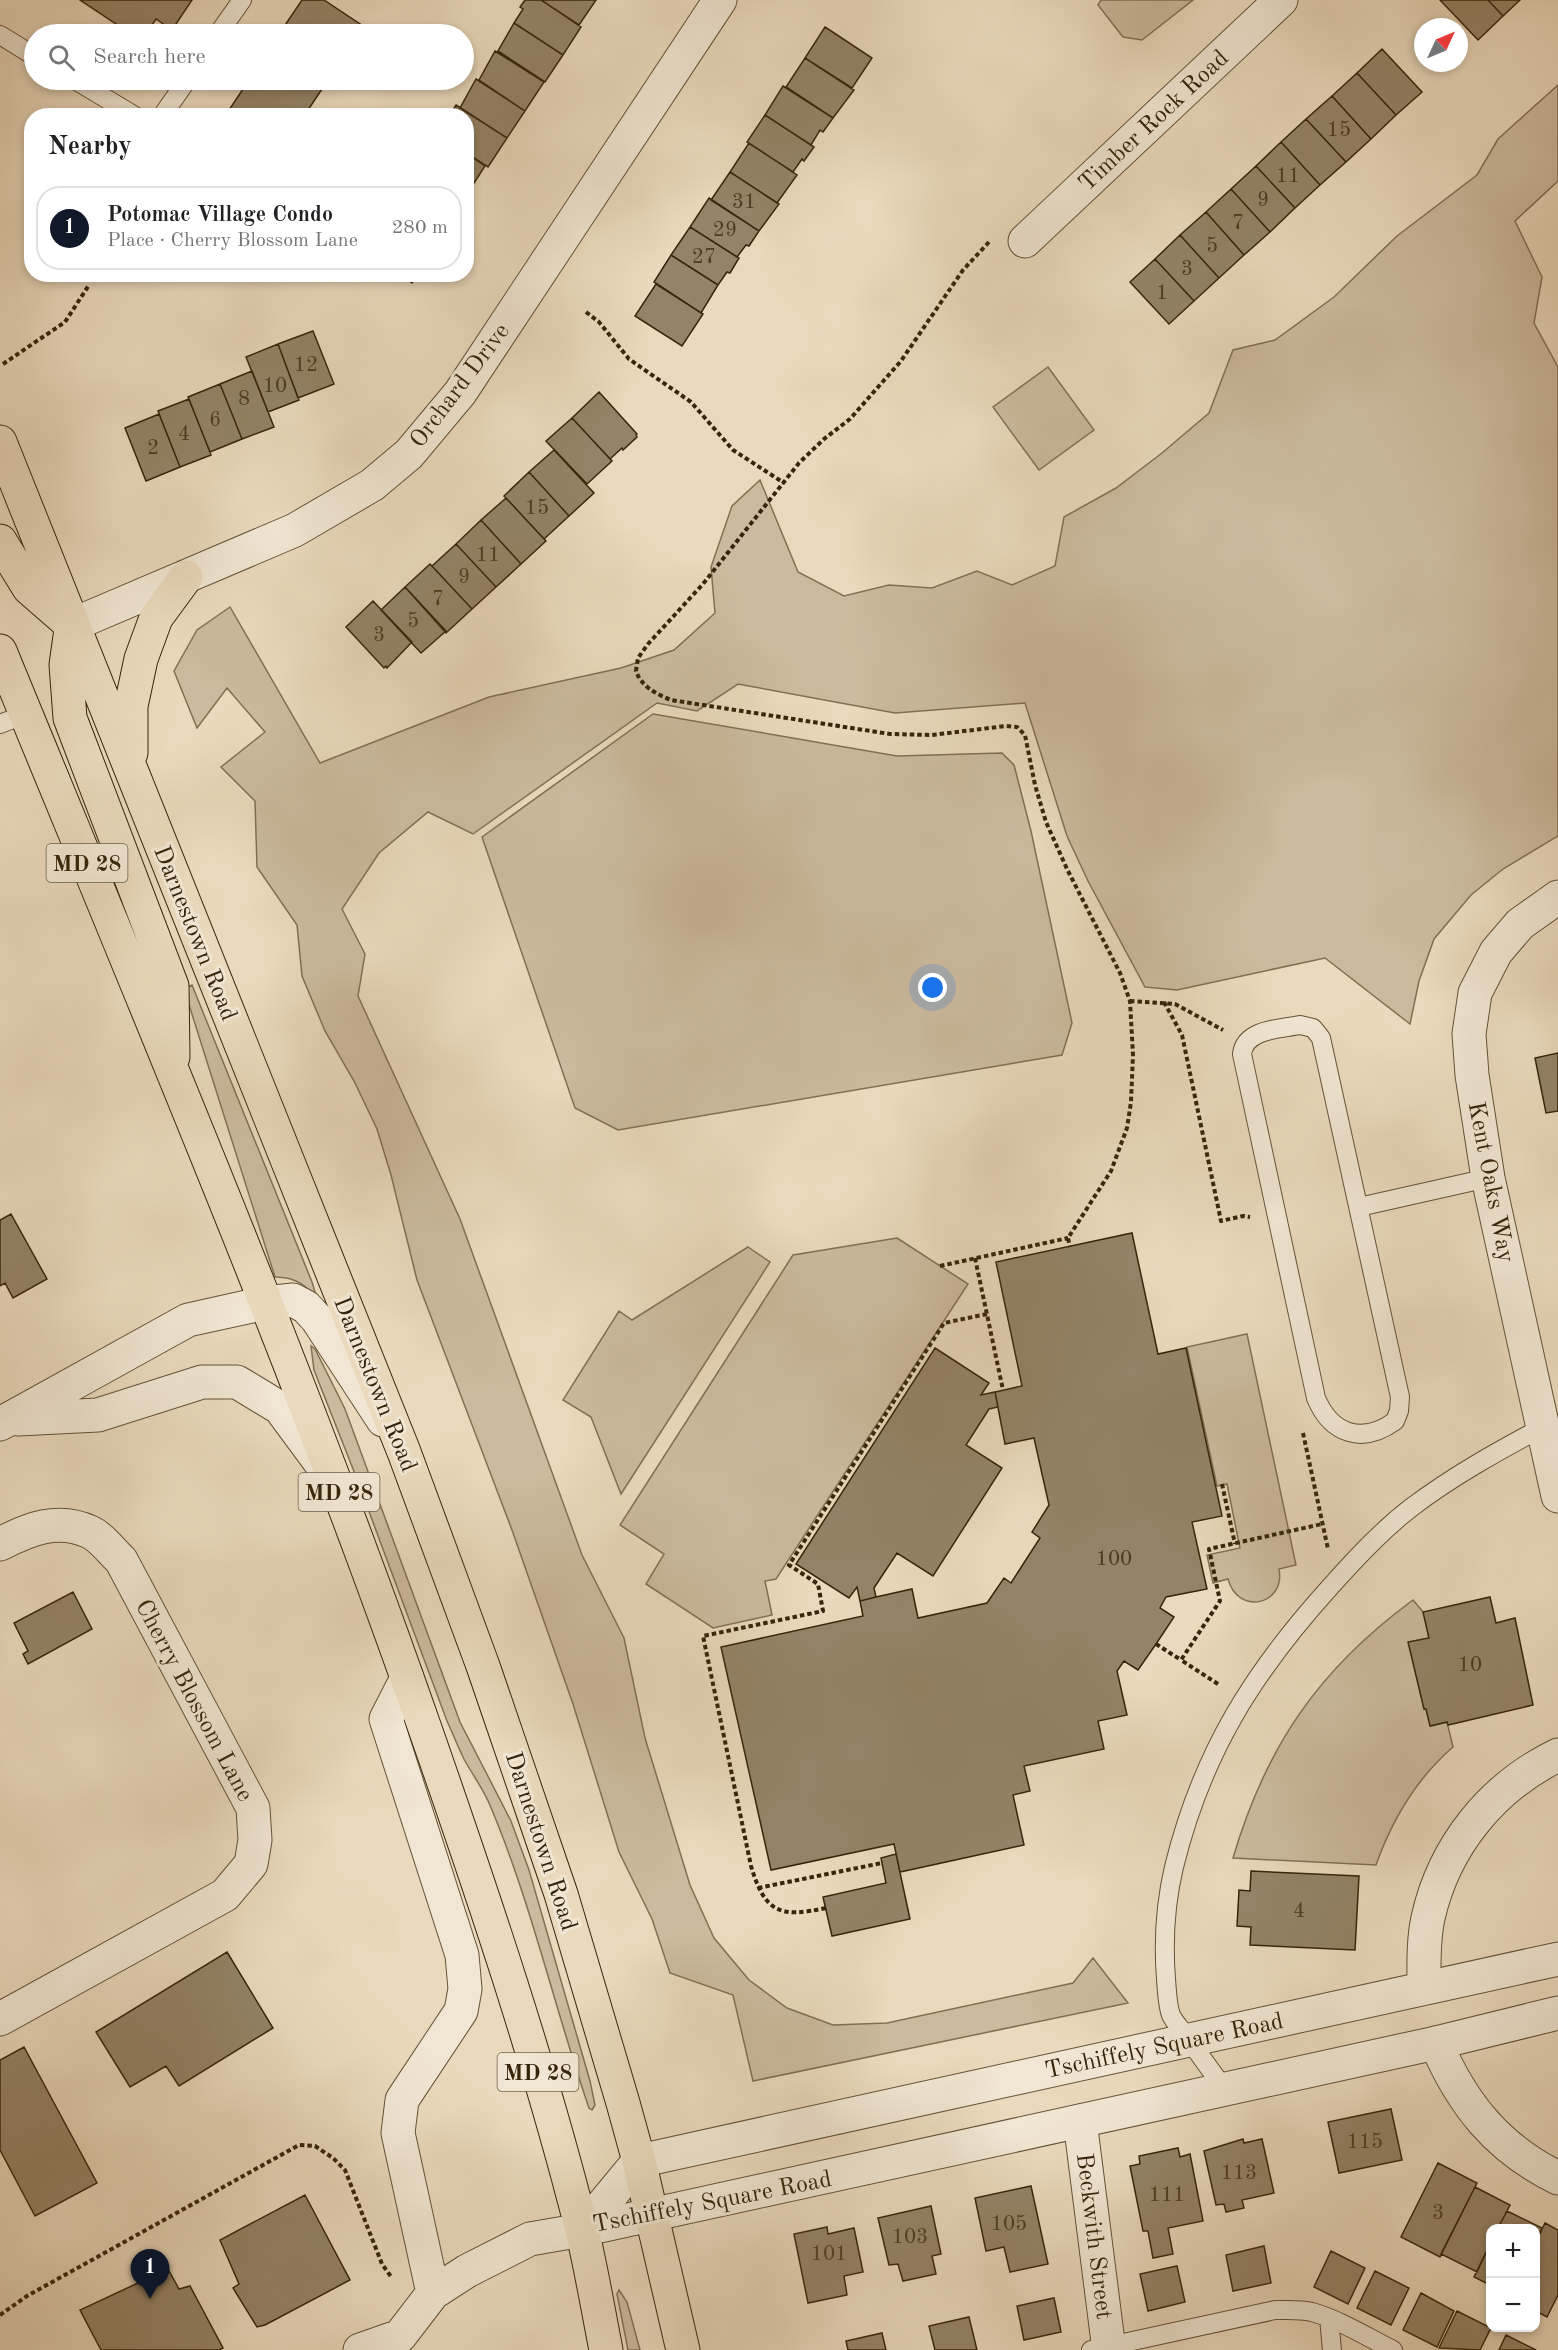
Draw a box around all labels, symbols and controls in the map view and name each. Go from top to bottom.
north arrow [1414,18,1468,72]
search box [24,24,474,90]
icon: search [45,41,78,74]
text: Search here [93,46,206,68]
street label: Timber Rock Road [1075,46,1234,197]
house number: 15 [1327,120,1351,141]
text: Nearby [48,134,132,160]
house number: 11 [1276,166,1300,187]
house number: 9 [1257,190,1269,211]
house number: 31 [732,192,756,213]
text: Potomac Village Condo [107,204,333,226]
house number: 7 [1232,213,1244,234]
text: 1 [64,218,75,238]
text: 280 m [392,218,448,238]
house number: 29 [713,220,737,241]
text: Place · Cherry Blossom Lane [107,231,358,251]
house number: 5 [1206,236,1218,257]
house number: 27 [692,247,716,268]
house number: 3 [1181,259,1193,280]
house number: 1 [1156,283,1168,304]
street label: Orchard Drive [406,320,515,453]
house number: 12 [294,355,318,376]
house number: 10 [263,376,287,397]
house number: 8 [238,389,250,410]
house number: 6 [209,410,221,431]
house number: 4 [178,424,190,445]
house number: 2 [147,438,159,459]
house number: 15 [525,498,549,519]
house number: 11 [476,545,500,566]
house number: 9 [458,567,470,588]
house number: 7 [432,589,444,610]
house number: 5 [407,611,419,632]
house number: 3 [373,625,385,646]
street label: Darnestown Road [148,843,240,1025]
road number: MD 28 [46,844,128,882]
your location [918,973,947,1002]
street label: Kent Oaks Way [1463,1100,1517,1265]
street label: Darnestown Road [328,1294,420,1476]
road number: MD 28 [298,1473,380,1511]
house number: 100 [1096,1549,1132,1570]
street label: Cherry Blossom Lane [130,1596,257,1806]
house number: 10 [1458,1655,1482,1676]
street label: Darnestown Road [500,1749,580,1934]
house number: 4 [1293,1901,1305,1922]
street label: Tschiffely Square Road [1043,2010,1286,2084]
road number: MD 28 [498,2053,578,2091]
house number: 115 [1347,2132,1383,2153]
street label: Beckwith Street [1071,2152,1115,2321]
house number: 113 [1221,2163,1257,2184]
street label: Tschiffely Square Road [591,2168,834,2238]
house number: 111 [1149,2185,1185,2206]
house number: 3 [1432,2203,1444,2224]
house number: 105 [991,2214,1027,2235]
map controls [1486,2224,1540,2332]
button: + [1486,2224,1540,2278]
house number: 103 [892,2227,928,2248]
house number: 101 [811,2244,847,2265]
pin: 1 [130,2250,170,2299]
button: − [1486,2278,1540,2332]

